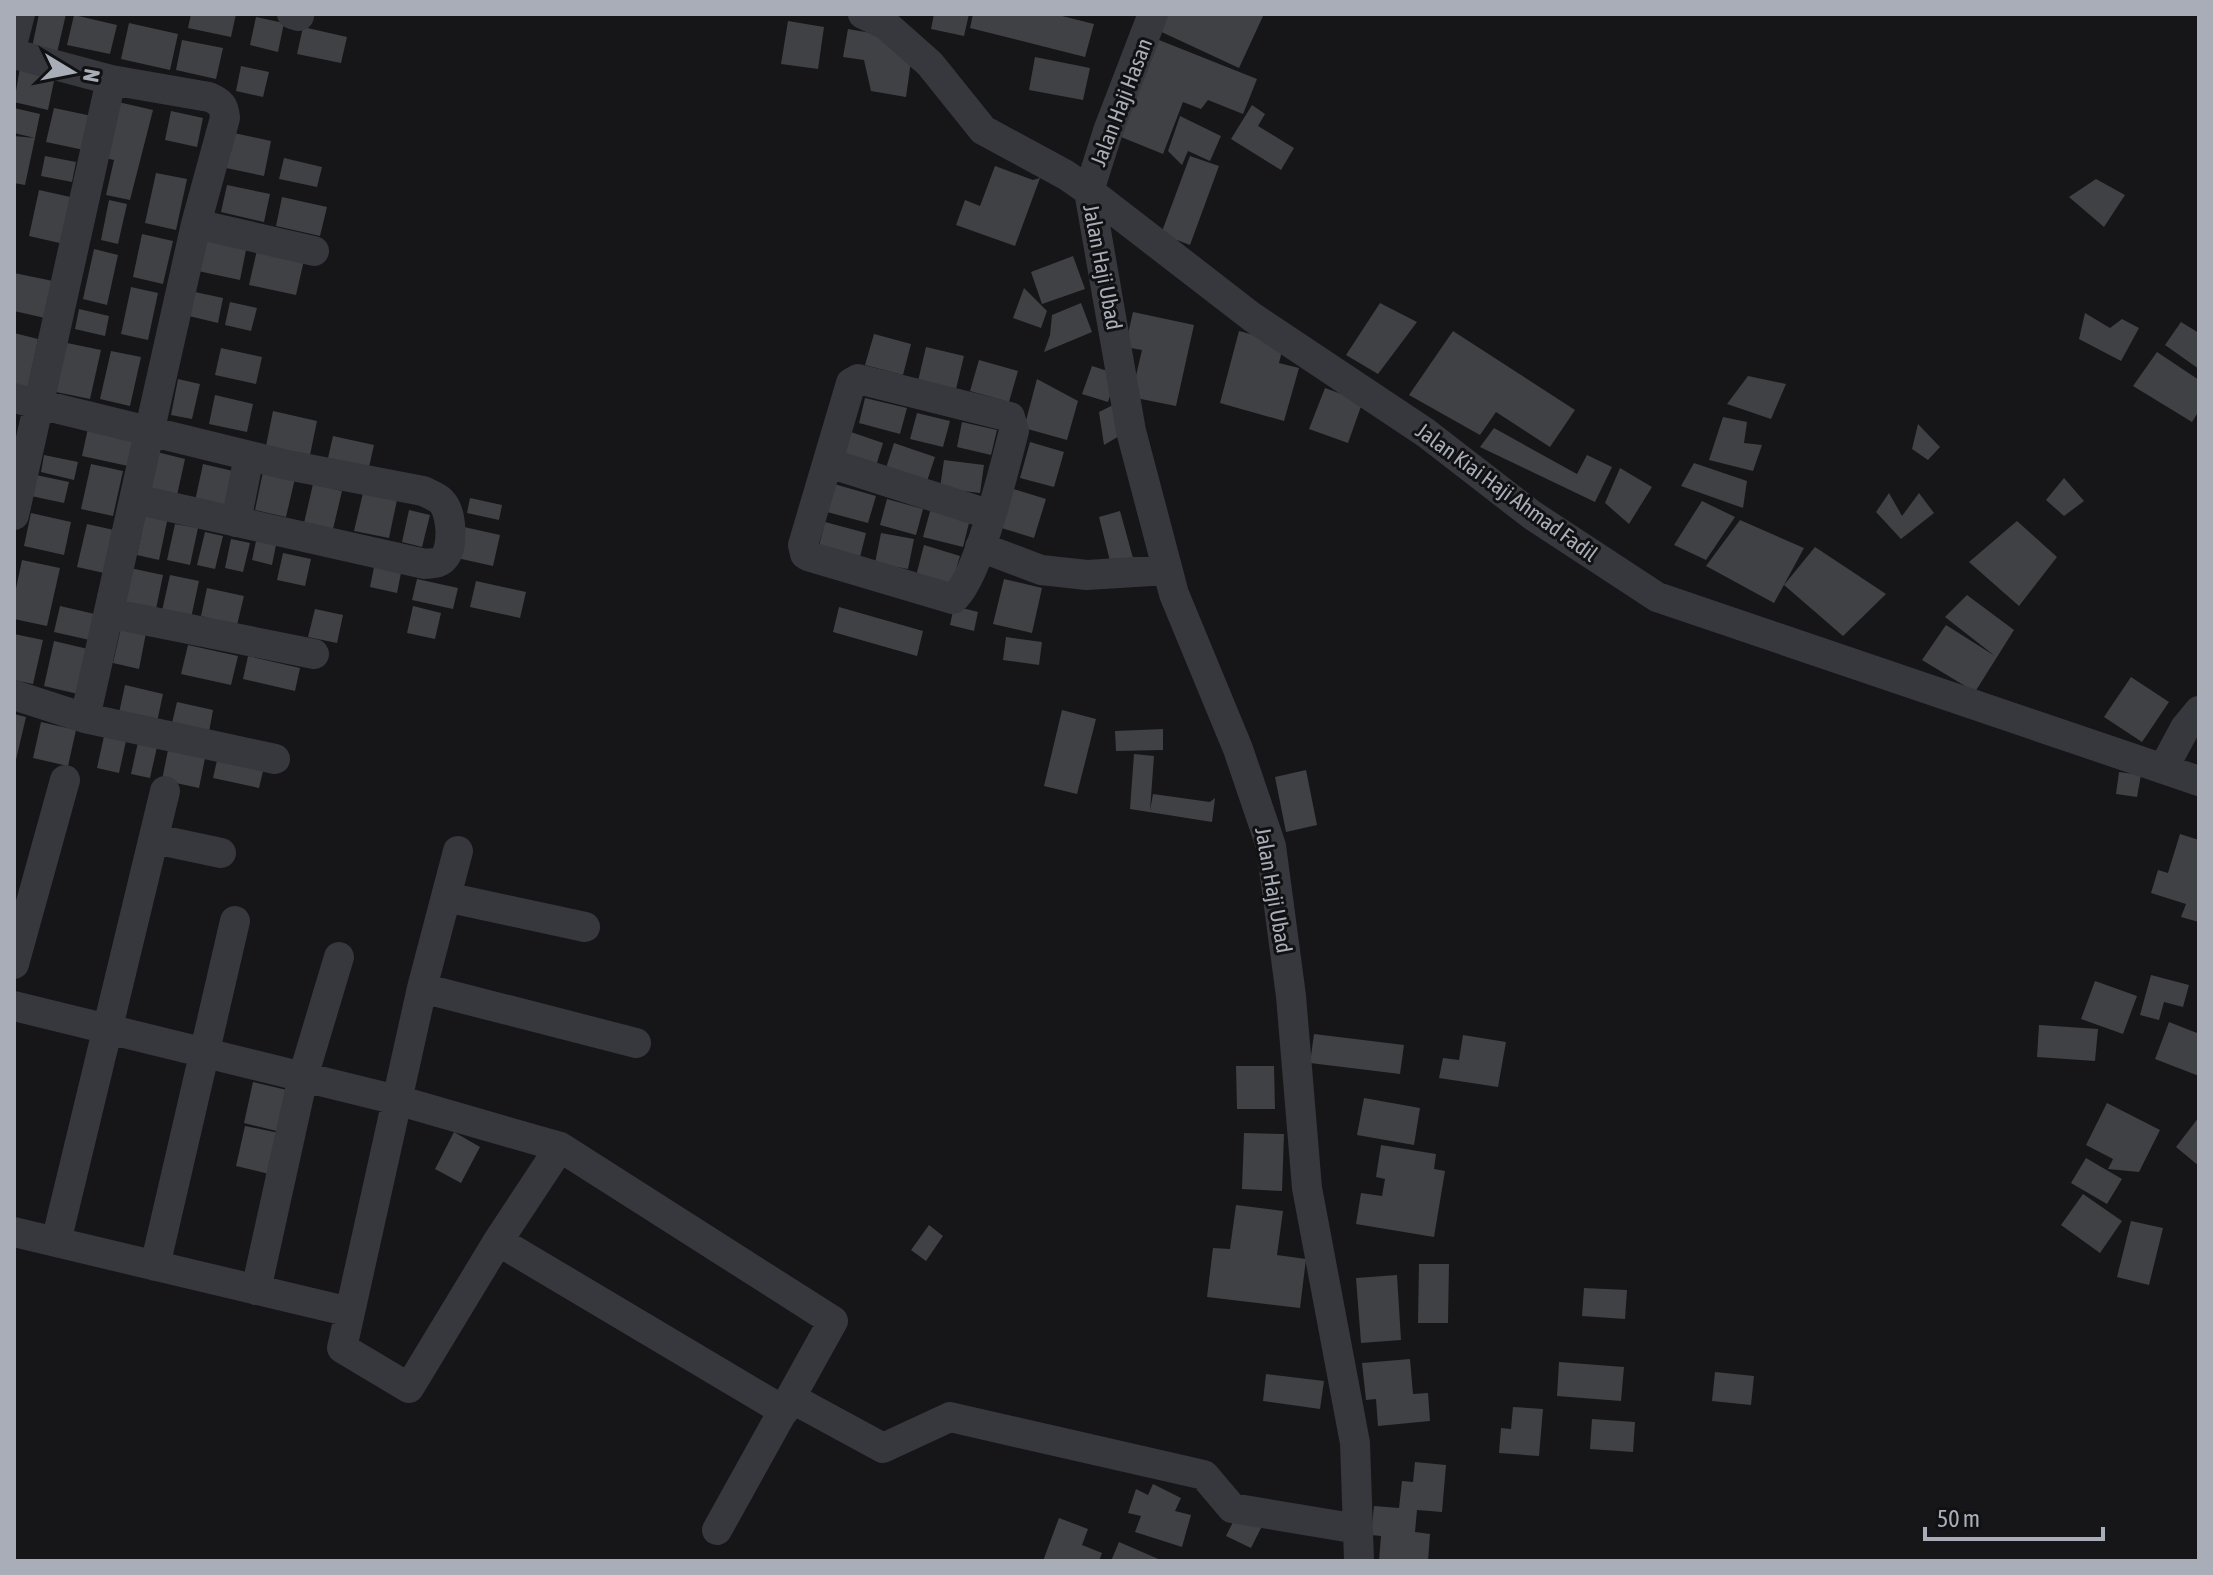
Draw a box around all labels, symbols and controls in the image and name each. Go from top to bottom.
north arrow [32,32,112,112]
street label: Jalan Haji Hasan [1085,34,1157,170]
text: N [78,67,106,84]
street label: Jalan Haji Ubad [1078,202,1128,332]
street label: Jalan Kiai Haji Ahmad Fadil [1411,417,1603,567]
street label: Jalan Haji Ubad [1250,825,1298,955]
scale bar [1925,1491,2103,1541]
text: 50 m [1937,1505,1980,1532]

